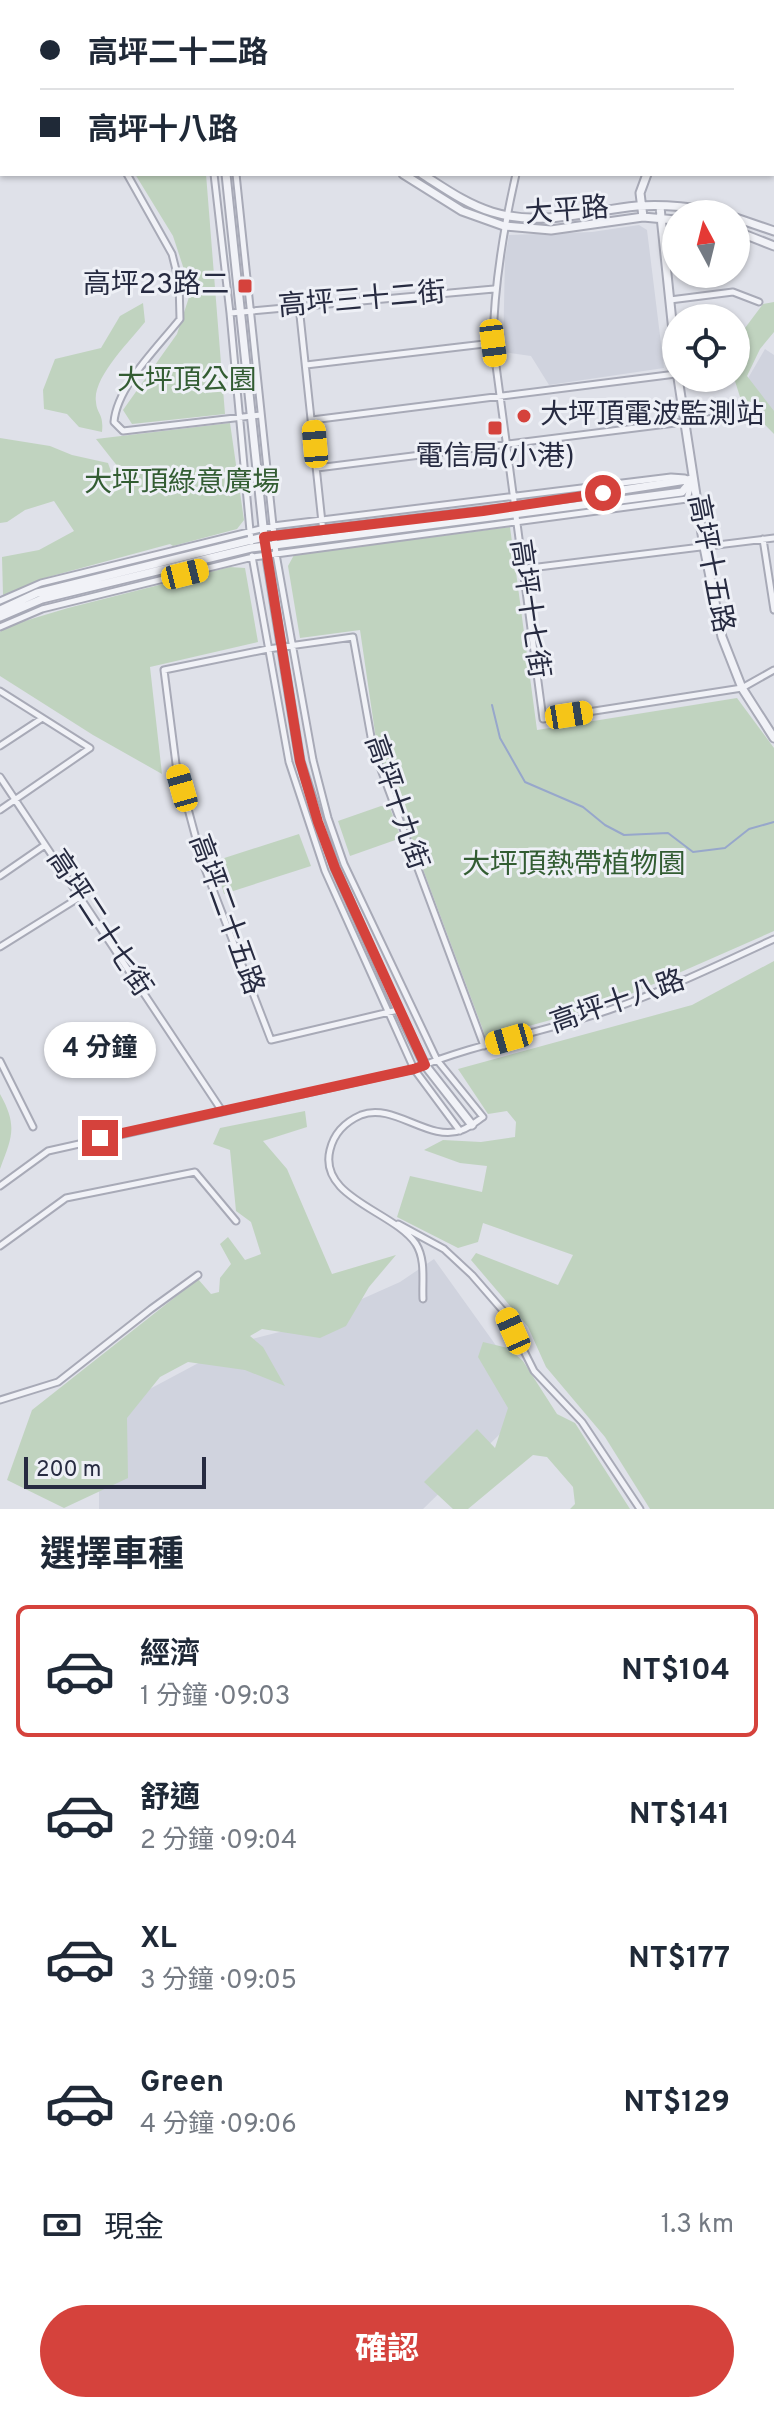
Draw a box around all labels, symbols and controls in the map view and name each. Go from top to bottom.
text: 高坪二十二路 [88,36,268,73]
text: 高坪十八路 [88,113,238,150]
street label: 大平路 [524,191,610,233]
north arrow [662,200,750,288]
map controls [662,200,750,392]
place label: 高坪23路二 [83,268,229,304]
street label: 高坪三十二街 [277,276,447,326]
marker: 高坪23路二 [236,277,254,295]
button: locate [662,304,750,392]
car [478,318,508,368]
park label: 大坪頂公園 [117,364,257,400]
place label: 大坪頂電波監測站 [540,398,764,434]
marker: 大坪頂電波監測站 [515,407,533,425]
car [301,419,329,469]
marker: 電信局(小港) [486,419,504,437]
place label: 電信局(小港) [415,440,575,476]
park label: 大坪頂綠意廣場 [84,466,280,502]
route start [585,475,621,511]
street label: 高坪十五路 [678,492,740,636]
street label: 高坪十七街 [500,537,556,681]
car [159,557,211,591]
car [543,699,595,731]
street label: 高坪十九街 [355,731,435,875]
car [164,762,200,814]
street label: 高坪二十五路 [179,830,271,1000]
street label: 高坪二十七街 [37,844,159,1004]
park label: 大坪頂熱帶植物園 [462,848,686,884]
street label: 高坪十八路 [546,963,690,1043]
car [483,1021,535,1057]
callout: 4 分鐘 [44,1022,156,1078]
text: 4 分鐘 [62,1033,138,1066]
route end [82,1120,118,1156]
car [492,1304,534,1358]
scale bar [24,1453,206,1489]
text: 200 m [36,1457,101,1484]
text: 選擇車種 [40,1534,184,1580]
icon: car [44,1635,116,1707]
text: 經濟 [140,1637,200,1674]
text: NT$104 [621,1653,730,1690]
text: 1 分鐘 · 09:03 [140,1681,290,1714]
icon: car [44,1779,116,1851]
text: 舒適 [140,1781,200,1818]
text: NT$141 [629,1797,730,1834]
text: 2 分鐘 · 09:04 [140,1825,297,1858]
text: XL [140,1921,177,1958]
icon: car [44,1923,116,1995]
text: NT$177 [628,1941,730,1978]
text: 3 分鐘 · 09:05 [140,1965,297,1998]
text: Green [140,2065,224,2102]
icon: car [44,2067,116,2139]
text: NT$129 [624,2085,730,2122]
text: 4 分鐘 · 09:06 [140,2109,297,2142]
icon: cash [40,2203,84,2247]
text: 1.3 km [661,2209,734,2242]
text: 現金 [104,2211,164,2248]
button: 確認 [40,2305,734,2397]

